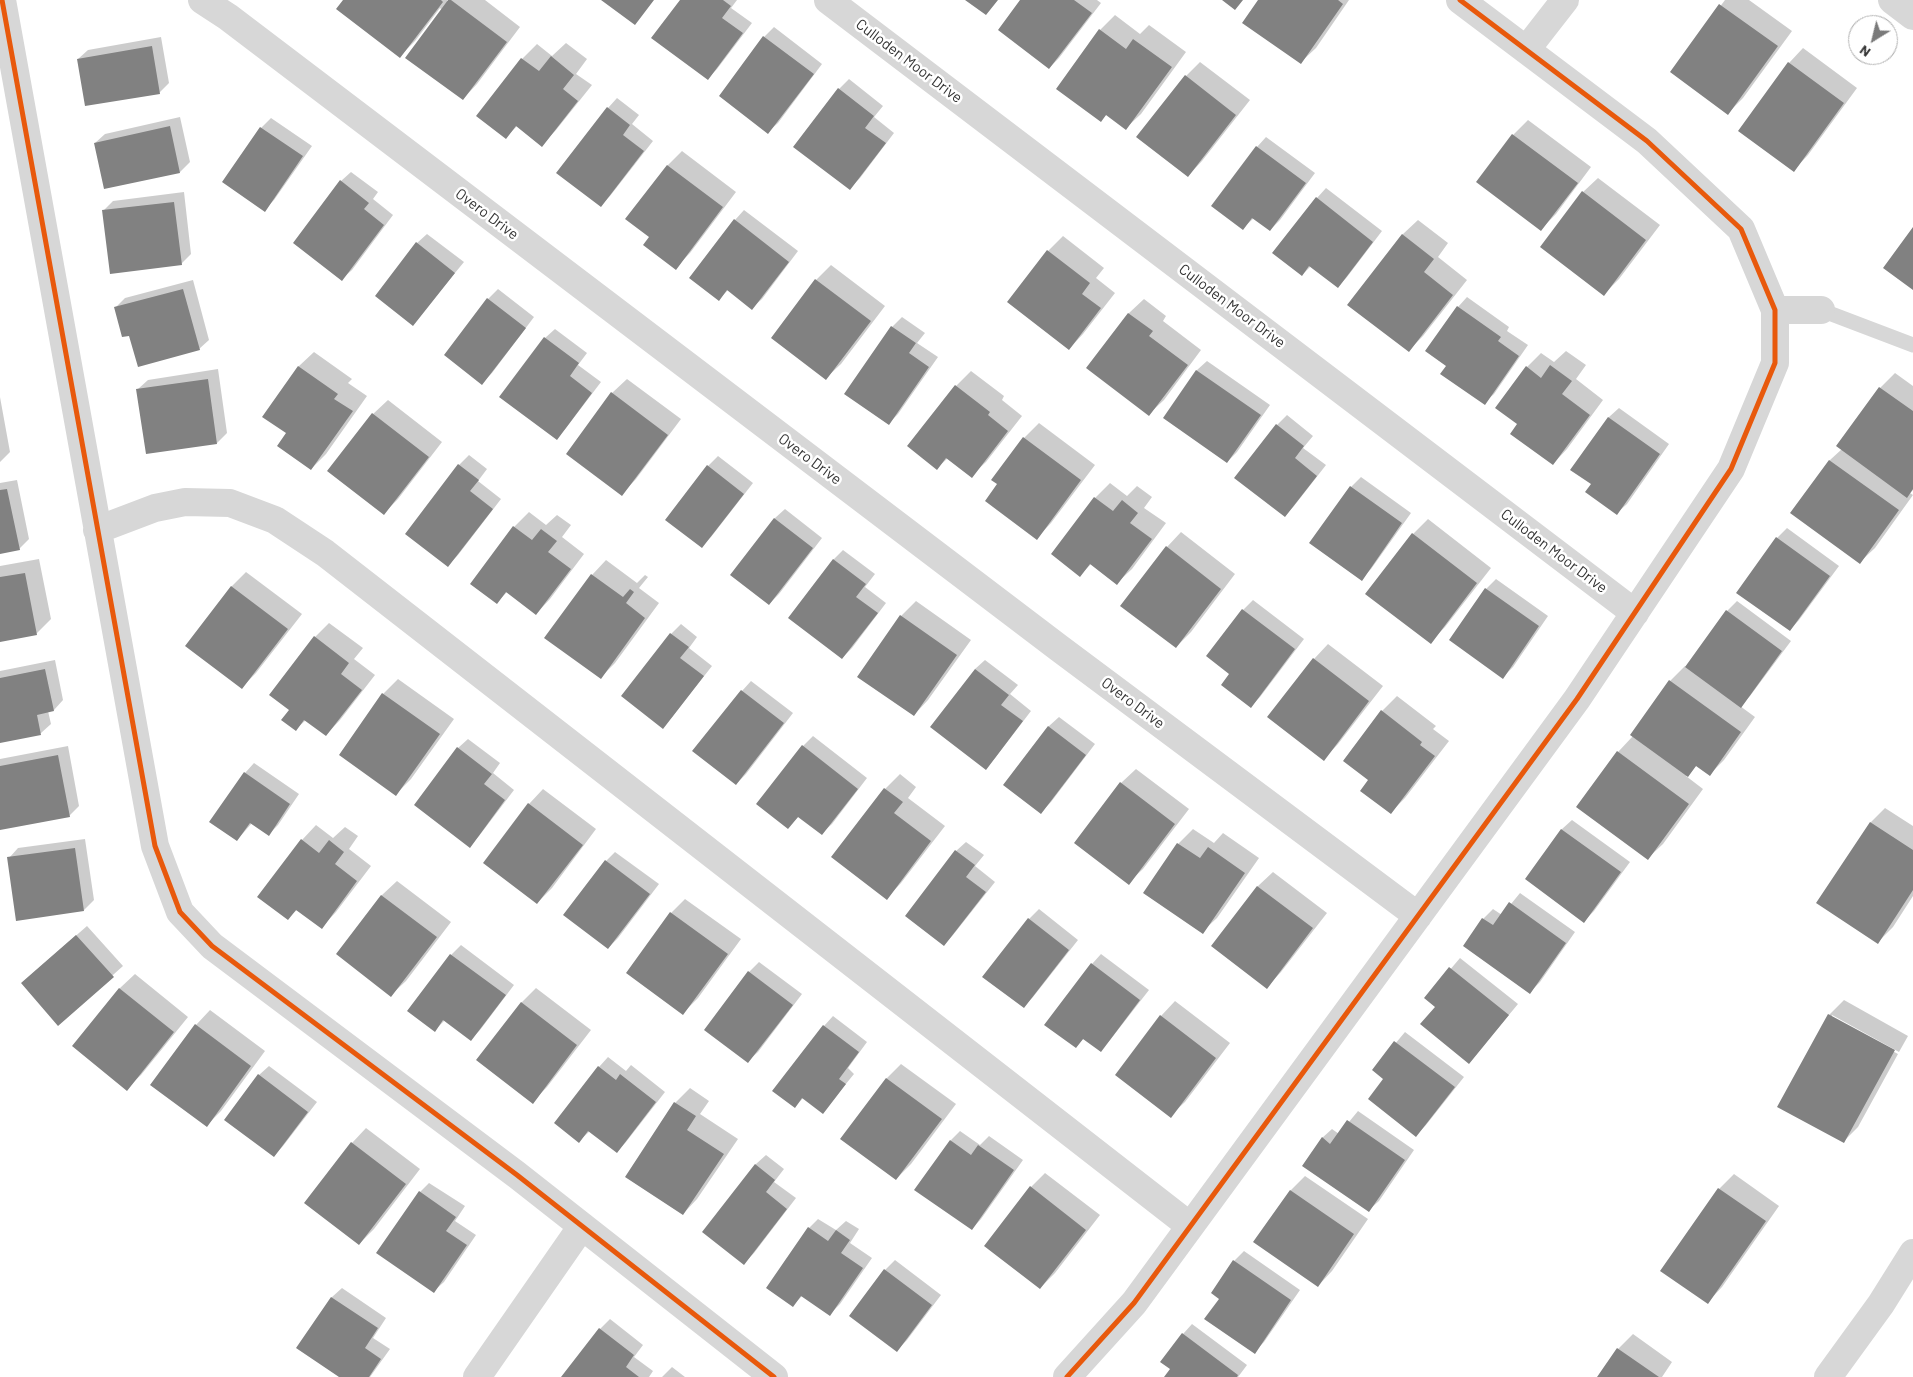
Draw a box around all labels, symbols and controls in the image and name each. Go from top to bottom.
street label: Culloden Moor Drive [852,15,966,107]
north arrow [1848,15,1898,65]
text: N [1856,42,1873,61]
street label: Overo Drive [452,184,522,244]
street label: Culloden Moor Drive [1175,260,1289,352]
street label: Overo Drive [775,429,845,489]
street label: Culloden Moor Drive [1497,505,1611,597]
street label: Overo Drive [1098,673,1168,733]

